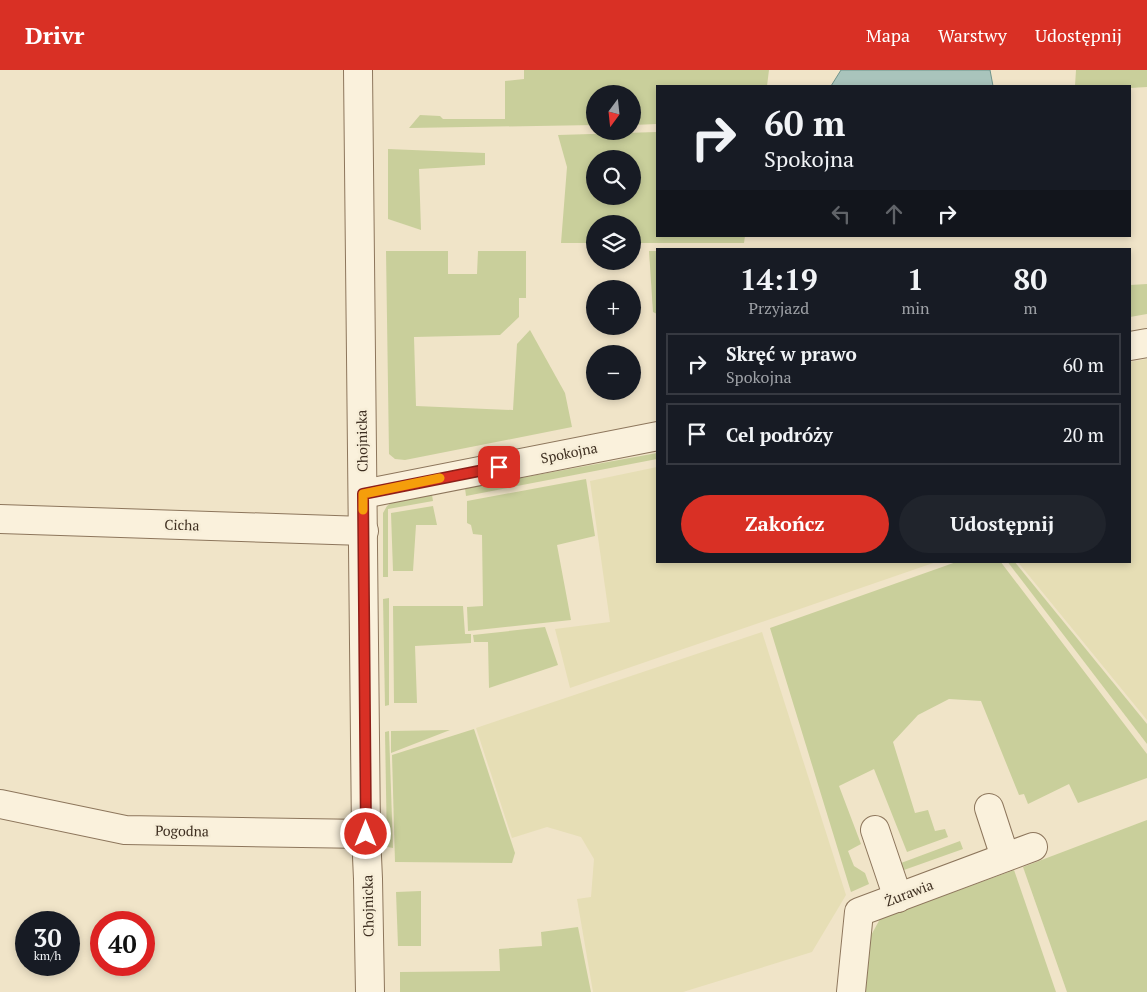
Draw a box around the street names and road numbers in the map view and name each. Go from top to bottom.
street label: Chojnicka [351,410,372,472]
street label: Spokojna [539,438,599,467]
street label: Cicha [164,514,200,535]
street label: Pogodna [155,821,209,840]
street label: Chojnicka [357,875,378,937]
street label: Żurawia [882,875,936,910]

